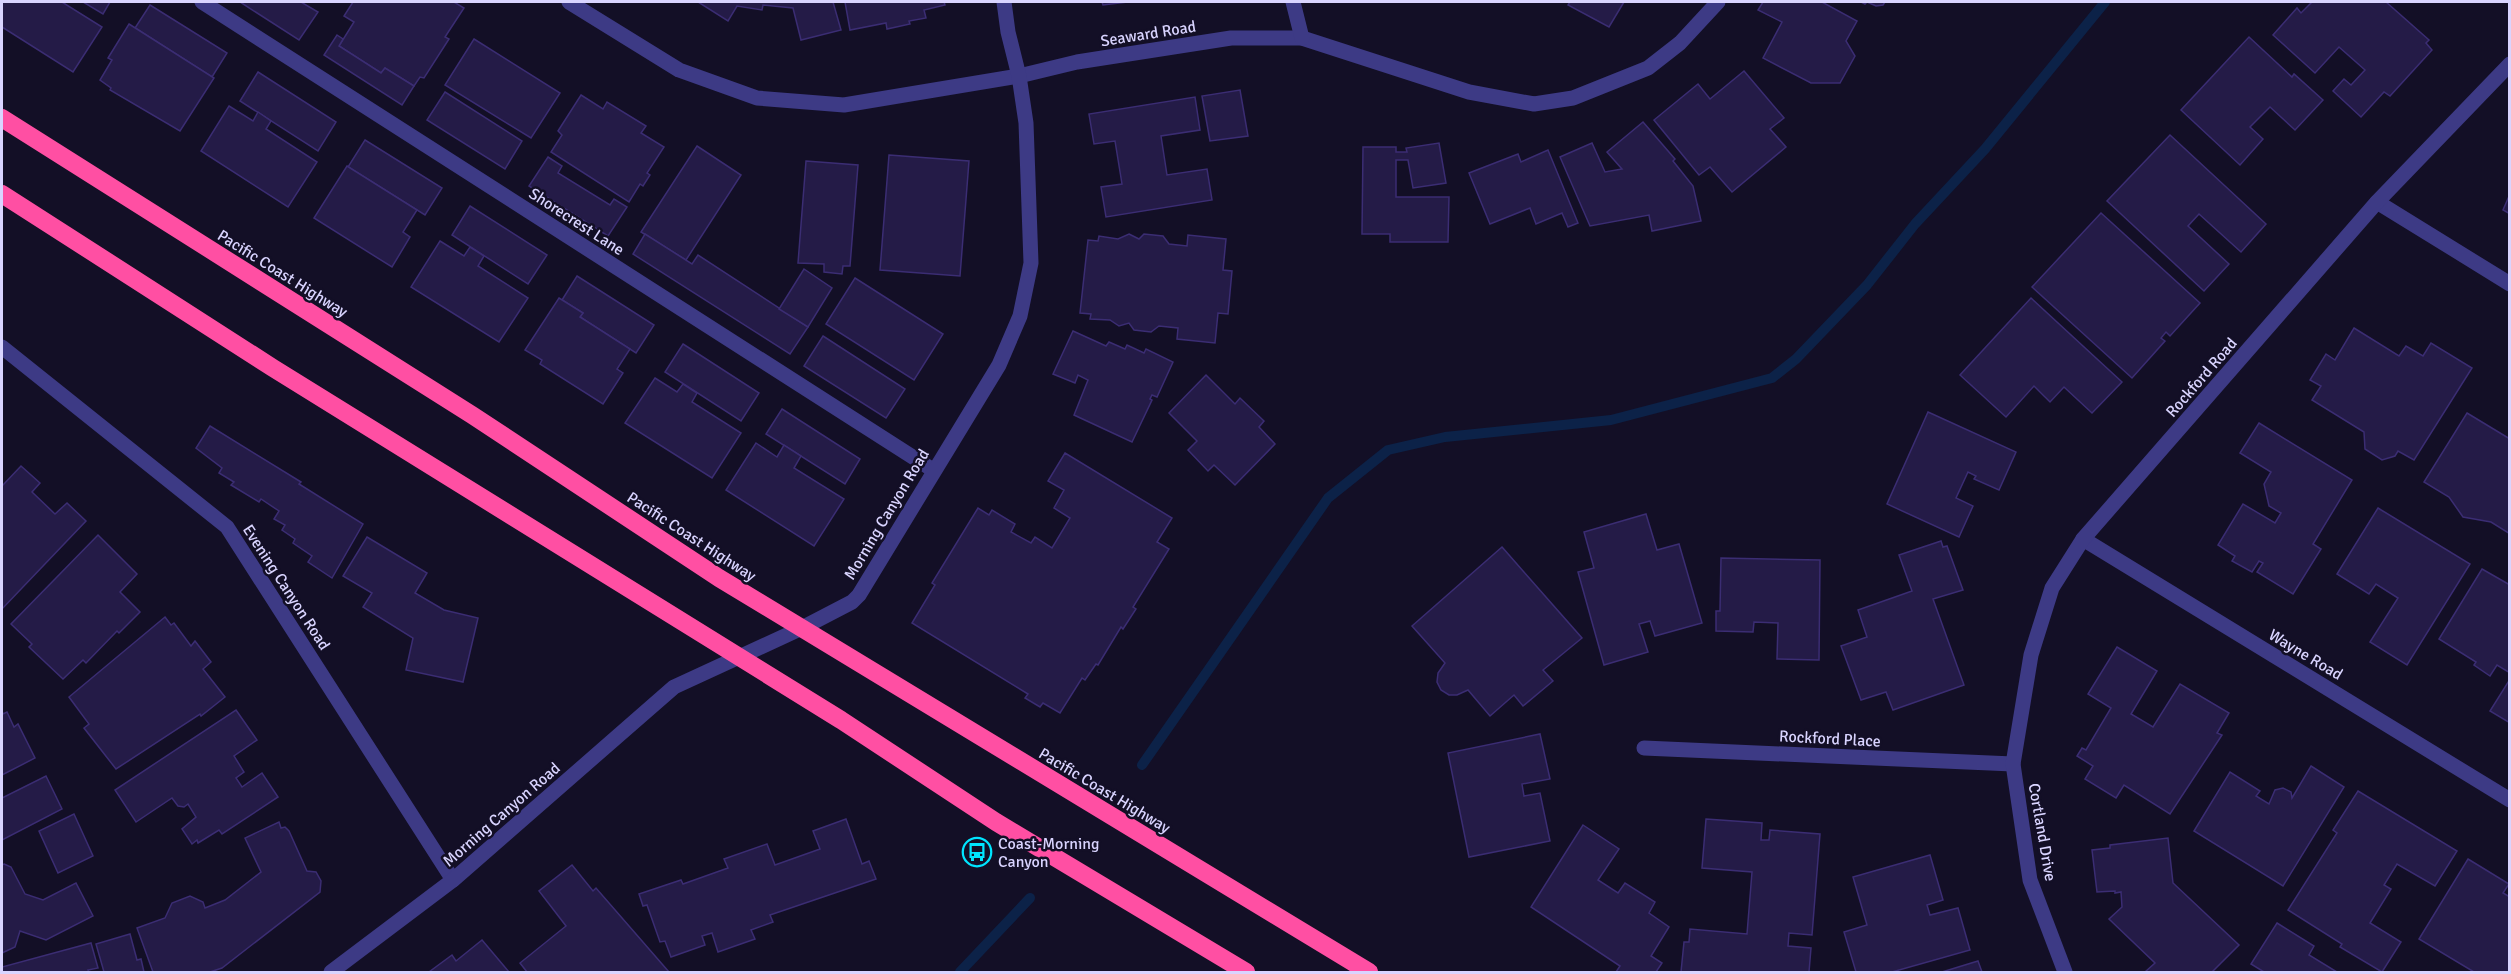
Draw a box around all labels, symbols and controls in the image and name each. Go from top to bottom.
street label: Seaward Road [1099,17,1197,51]
street label: Shorecrest Lane [525,184,628,260]
street label: Pacific Coast Highway [214,226,352,322]
street label: Rockford Road [2162,334,2242,422]
street label: Morning Canyon Road [840,445,934,584]
street label: Pacific Coast Highway [623,488,760,586]
street label: Evening Canyon Road [238,521,334,654]
street label: Wayne Road [2265,625,2346,685]
street label: Rockford Place [1779,726,1881,752]
street label: Pacific Coast Highway [1035,744,1174,838]
street label: Morning Canyon Road [439,758,564,871]
street label: Cortland Drive [2024,782,2060,883]
place label: Coast-Morning Canyon [998,834,1100,872]
bus stop icon: Coast-Morning Canyon [961,836,993,868]

